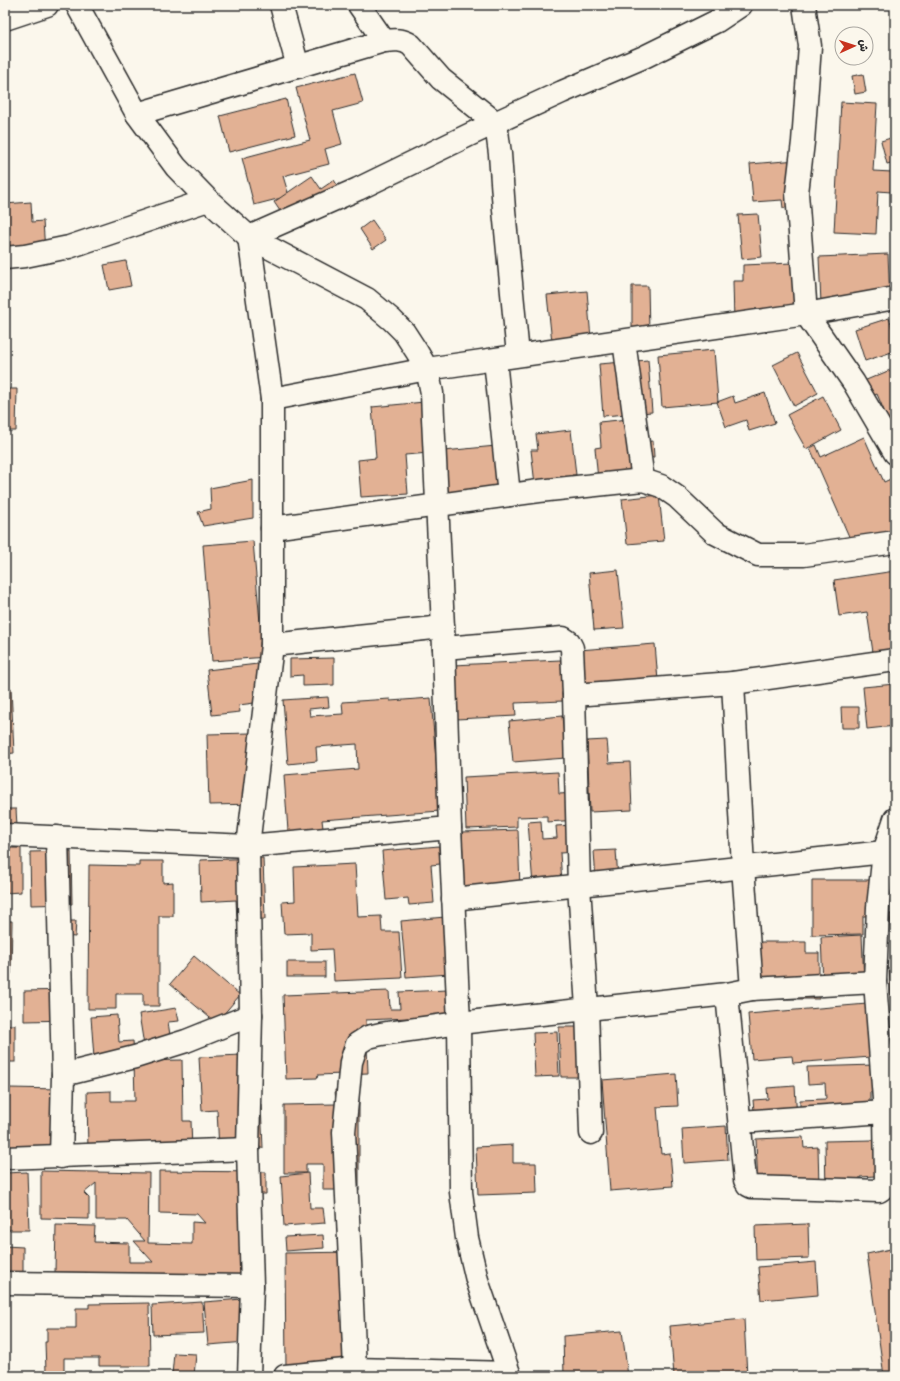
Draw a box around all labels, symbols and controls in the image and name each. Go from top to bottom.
north arrow [834,26,874,66]
text: ش [857,39,870,52]

